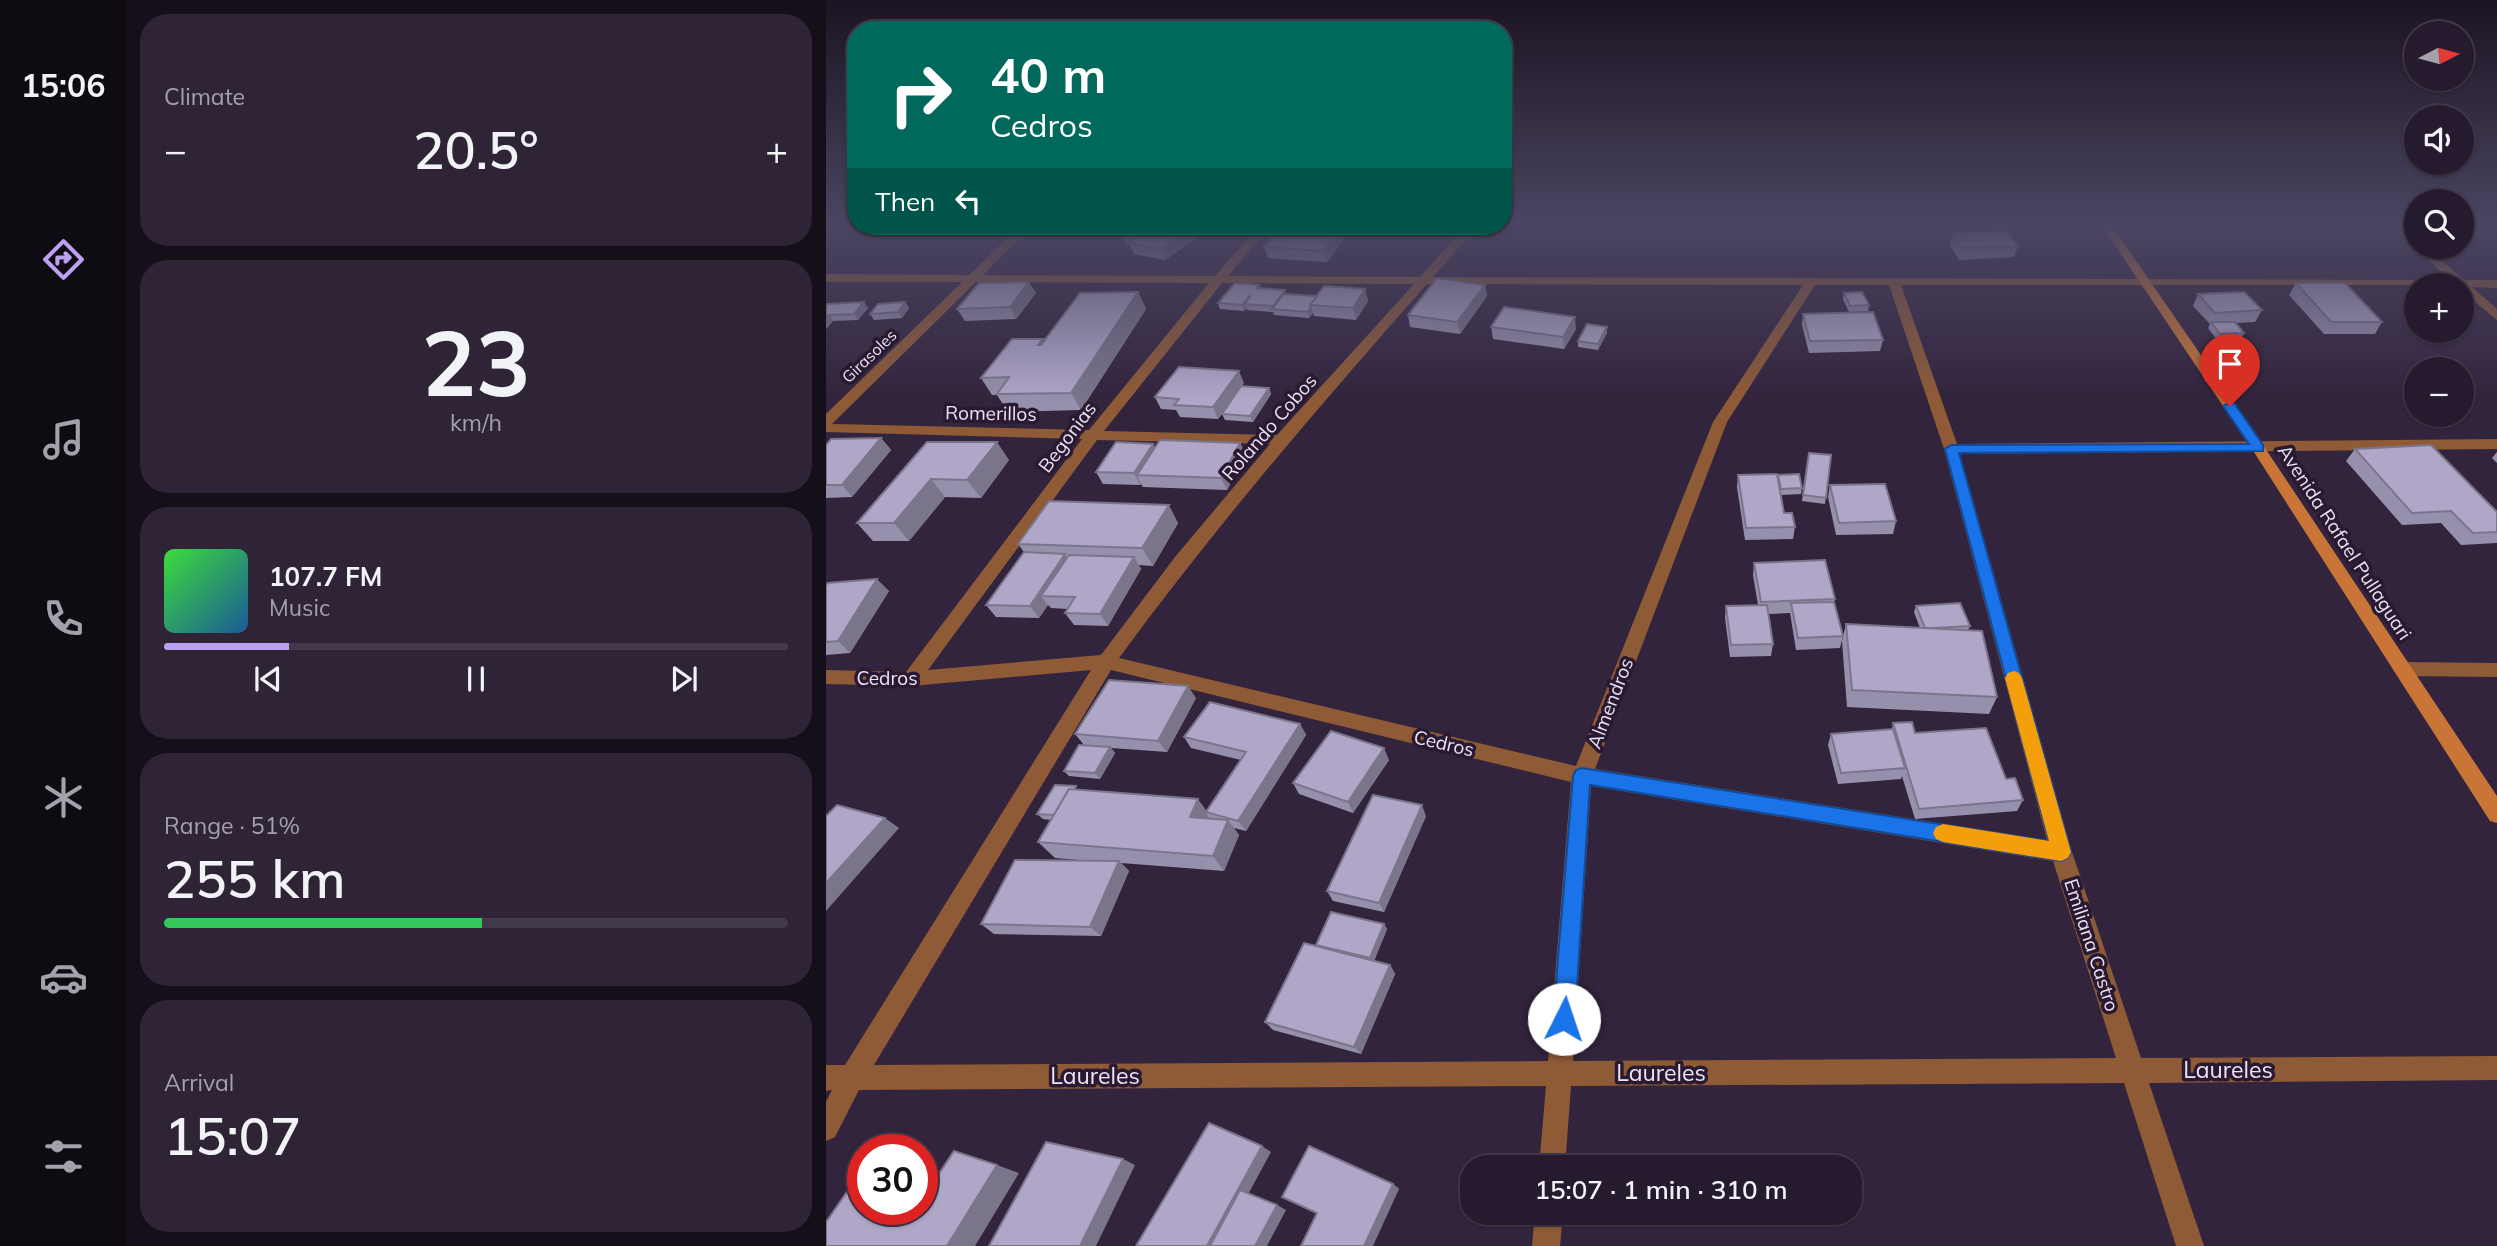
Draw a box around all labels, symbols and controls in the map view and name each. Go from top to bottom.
north arrow [2404,21,2474,91]
map controls [2404,21,2474,427]
text: 40 m [990,44,1106,105]
icon: right [875,49,966,140]
text: 15:06 [21,65,105,105]
text: Climate [164,82,245,111]
text: Cedros [990,105,1093,145]
button: sound [2404,105,2474,175]
text: 20.5° [413,117,539,182]
text: − [164,126,187,174]
text: + [765,126,788,174]
icon: left [949,182,987,220]
text: Then [875,185,935,218]
button: search [2404,189,2474,259]
icon: directions [39,235,88,284]
button: + [2404,273,2474,343]
text: 23 [421,305,531,419]
street label: Girasoles [837,325,901,387]
pin [2200,334,2260,406]
icon: arrive [2211,345,2249,383]
button: − [2404,357,2474,427]
street label: Rolando Cobos [1216,369,1322,485]
street label: Begonias [1033,397,1101,477]
street label: Romerillos [945,400,1037,426]
text: km/h [450,408,502,437]
icon: music [39,415,88,464]
street label: Avenida Rafael Pullaguari [2273,440,2417,644]
text: 107.7 FM [269,560,382,593]
text: Music [269,593,330,622]
icon: phone [39,594,88,643]
street label: Almendros [1582,654,1638,752]
icon: previous [249,660,287,698]
icon: pause [457,660,495,698]
icon: next [665,660,703,698]
street label: Cedros [856,666,918,690]
street label: Cedros [1412,724,1476,762]
icon: climate [39,773,88,822]
text: Range · 51% [164,811,300,840]
text: 255 km [164,846,345,911]
street label: Emiliana Castro [2059,876,2125,1014]
icon: car [39,953,88,1002]
position arrow [1527,982,1601,1056]
street label: Laureles [2183,1055,2273,1084]
street label: Laureles [1616,1058,1706,1087]
street label: Laureles [1050,1061,1140,1090]
text: Arrival [164,1068,234,1097]
text: 15:07 [164,1103,301,1168]
icon: filters [39,1132,88,1181]
speed limit sign: 30 [847,1134,938,1225]
text: 15:07 · 1 min · 310 m [1534,1173,1788,1206]

